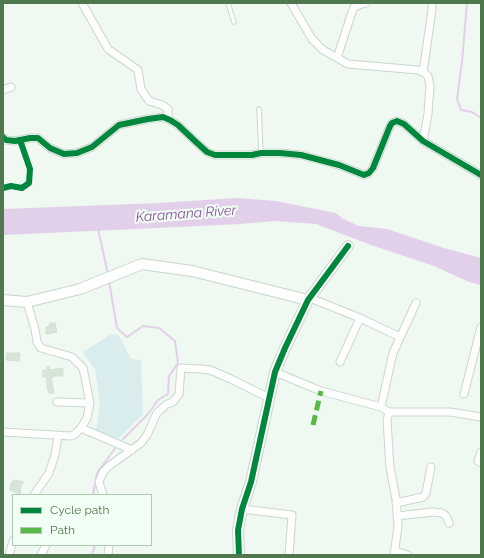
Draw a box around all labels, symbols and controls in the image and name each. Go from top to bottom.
water label: Karamana River [135,202,237,226]
legend [12,494,152,546]
text: Cycle path [50,503,109,517]
text: Path [50,523,75,537]

